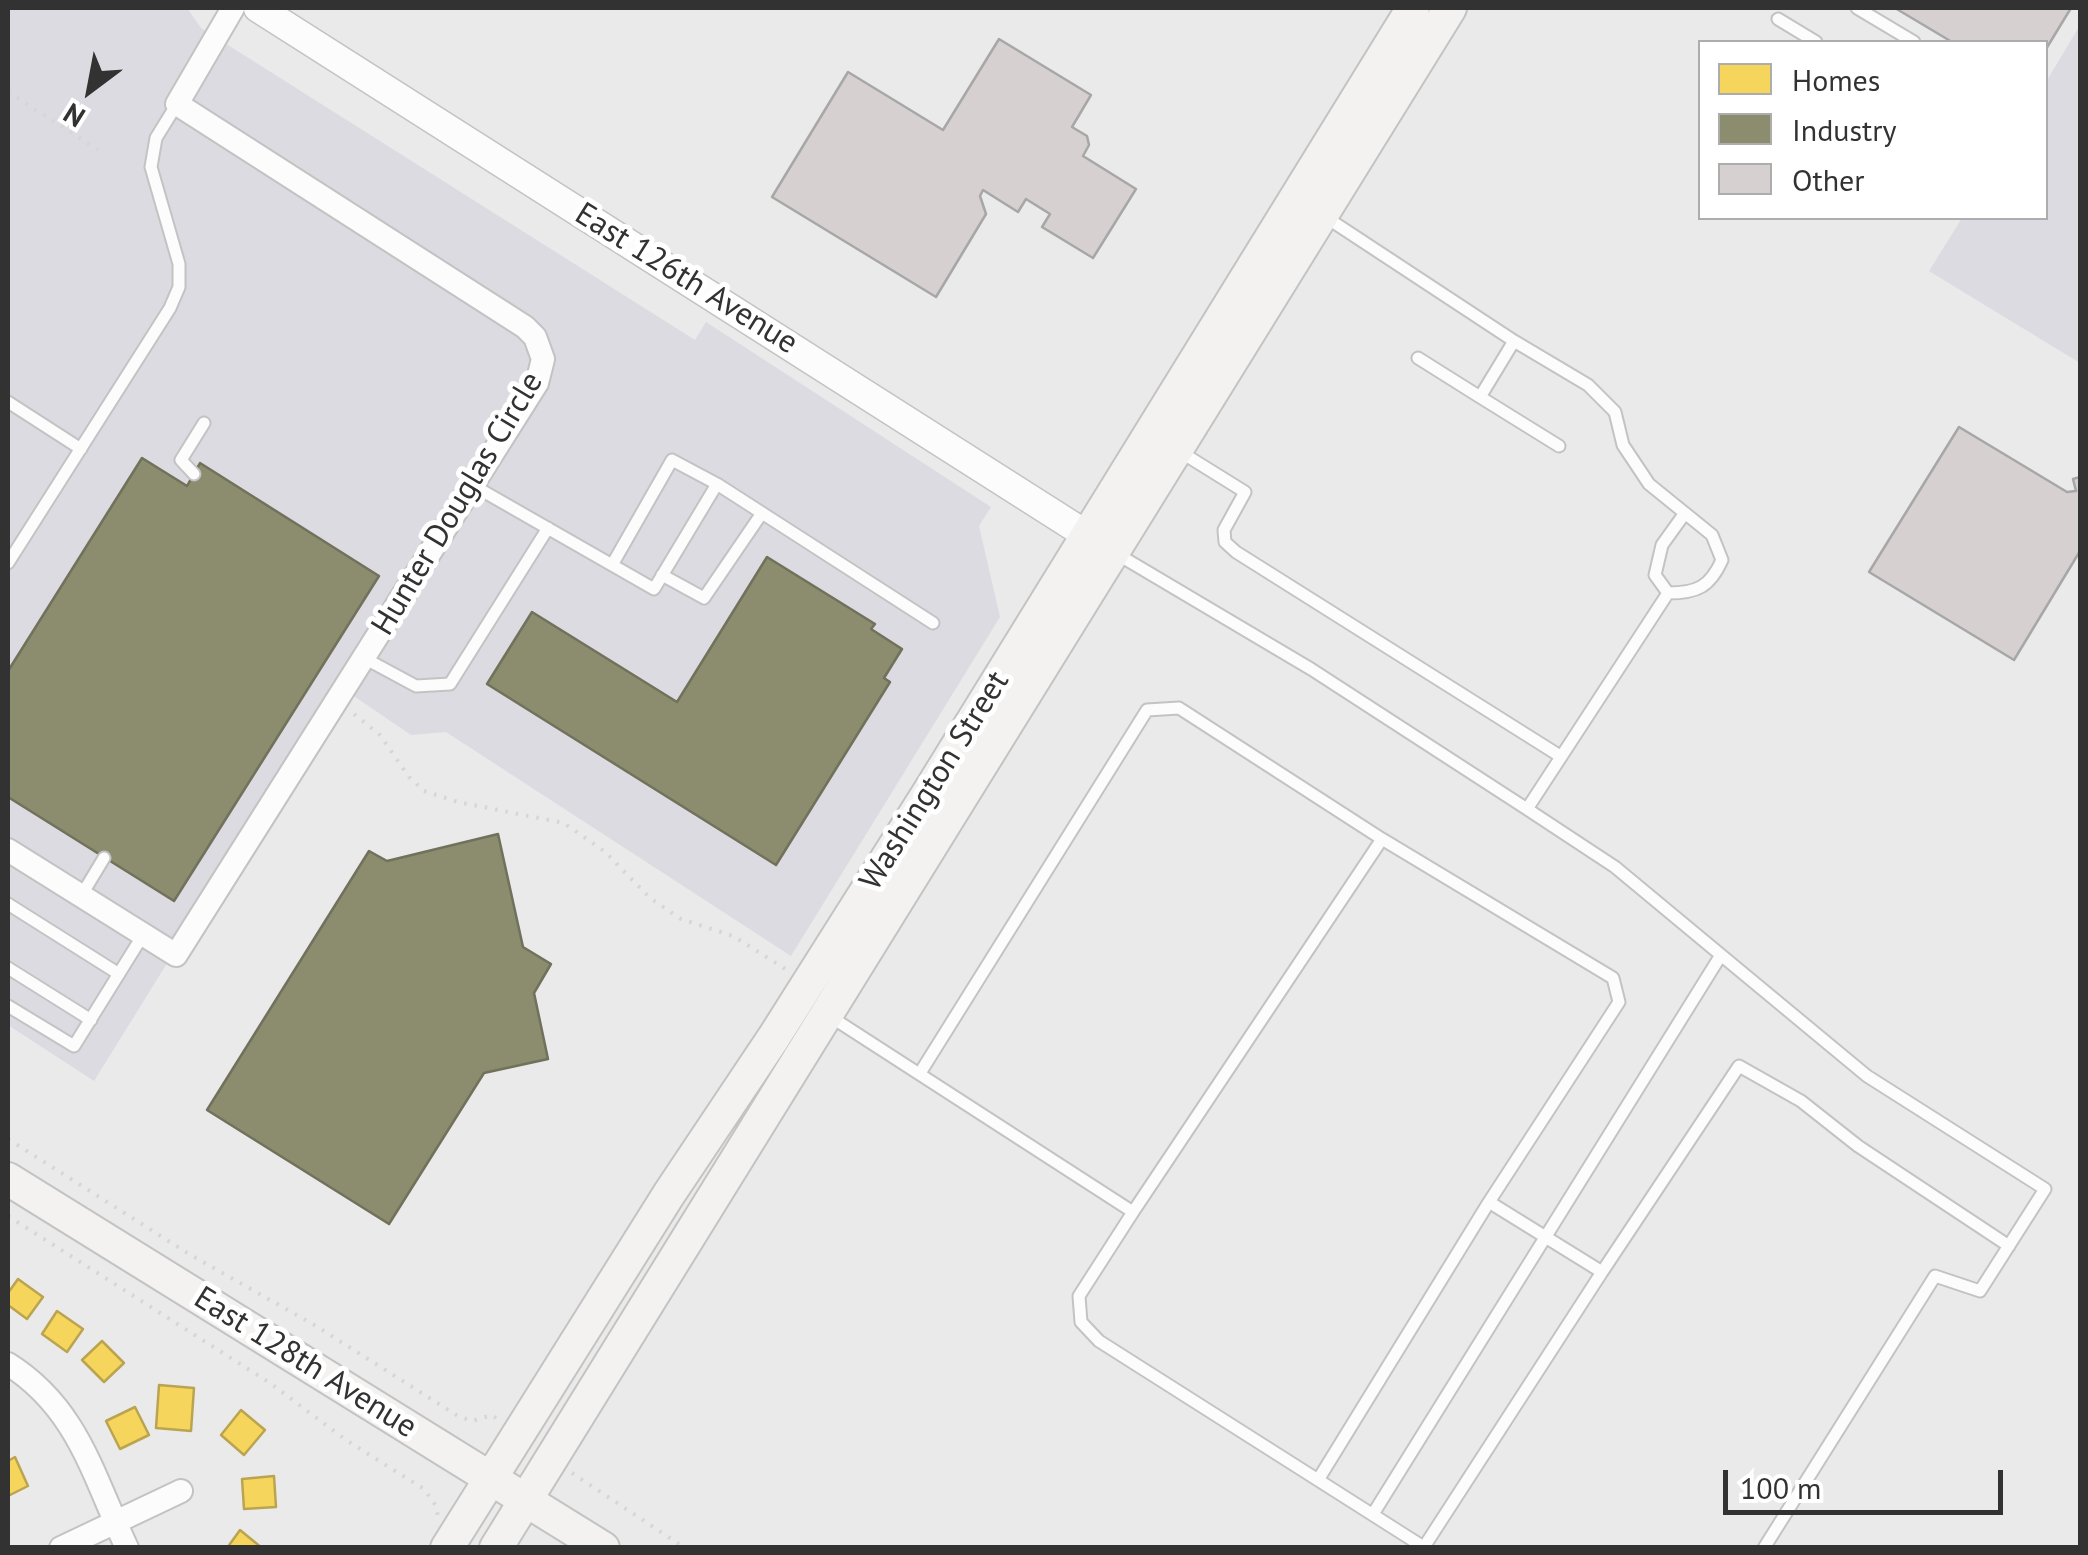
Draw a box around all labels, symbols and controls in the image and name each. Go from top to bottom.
north arrow [40,40,140,140]
legend [1698,40,2048,220]
text: Homes [1792,60,1880,99]
text: N [56,95,91,136]
text: Industry [1792,110,1896,149]
text: Other [1792,160,1865,199]
street label: East 126th Avenue [568,195,804,363]
street label: Hunter Douglas Circle [364,366,552,642]
street label: Washington Street [852,665,1018,897]
street label: East 128th Avenue [187,1279,423,1447]
scale bar [1728,1450,2008,1512]
text: 100 m [1740,1468,1821,1507]

